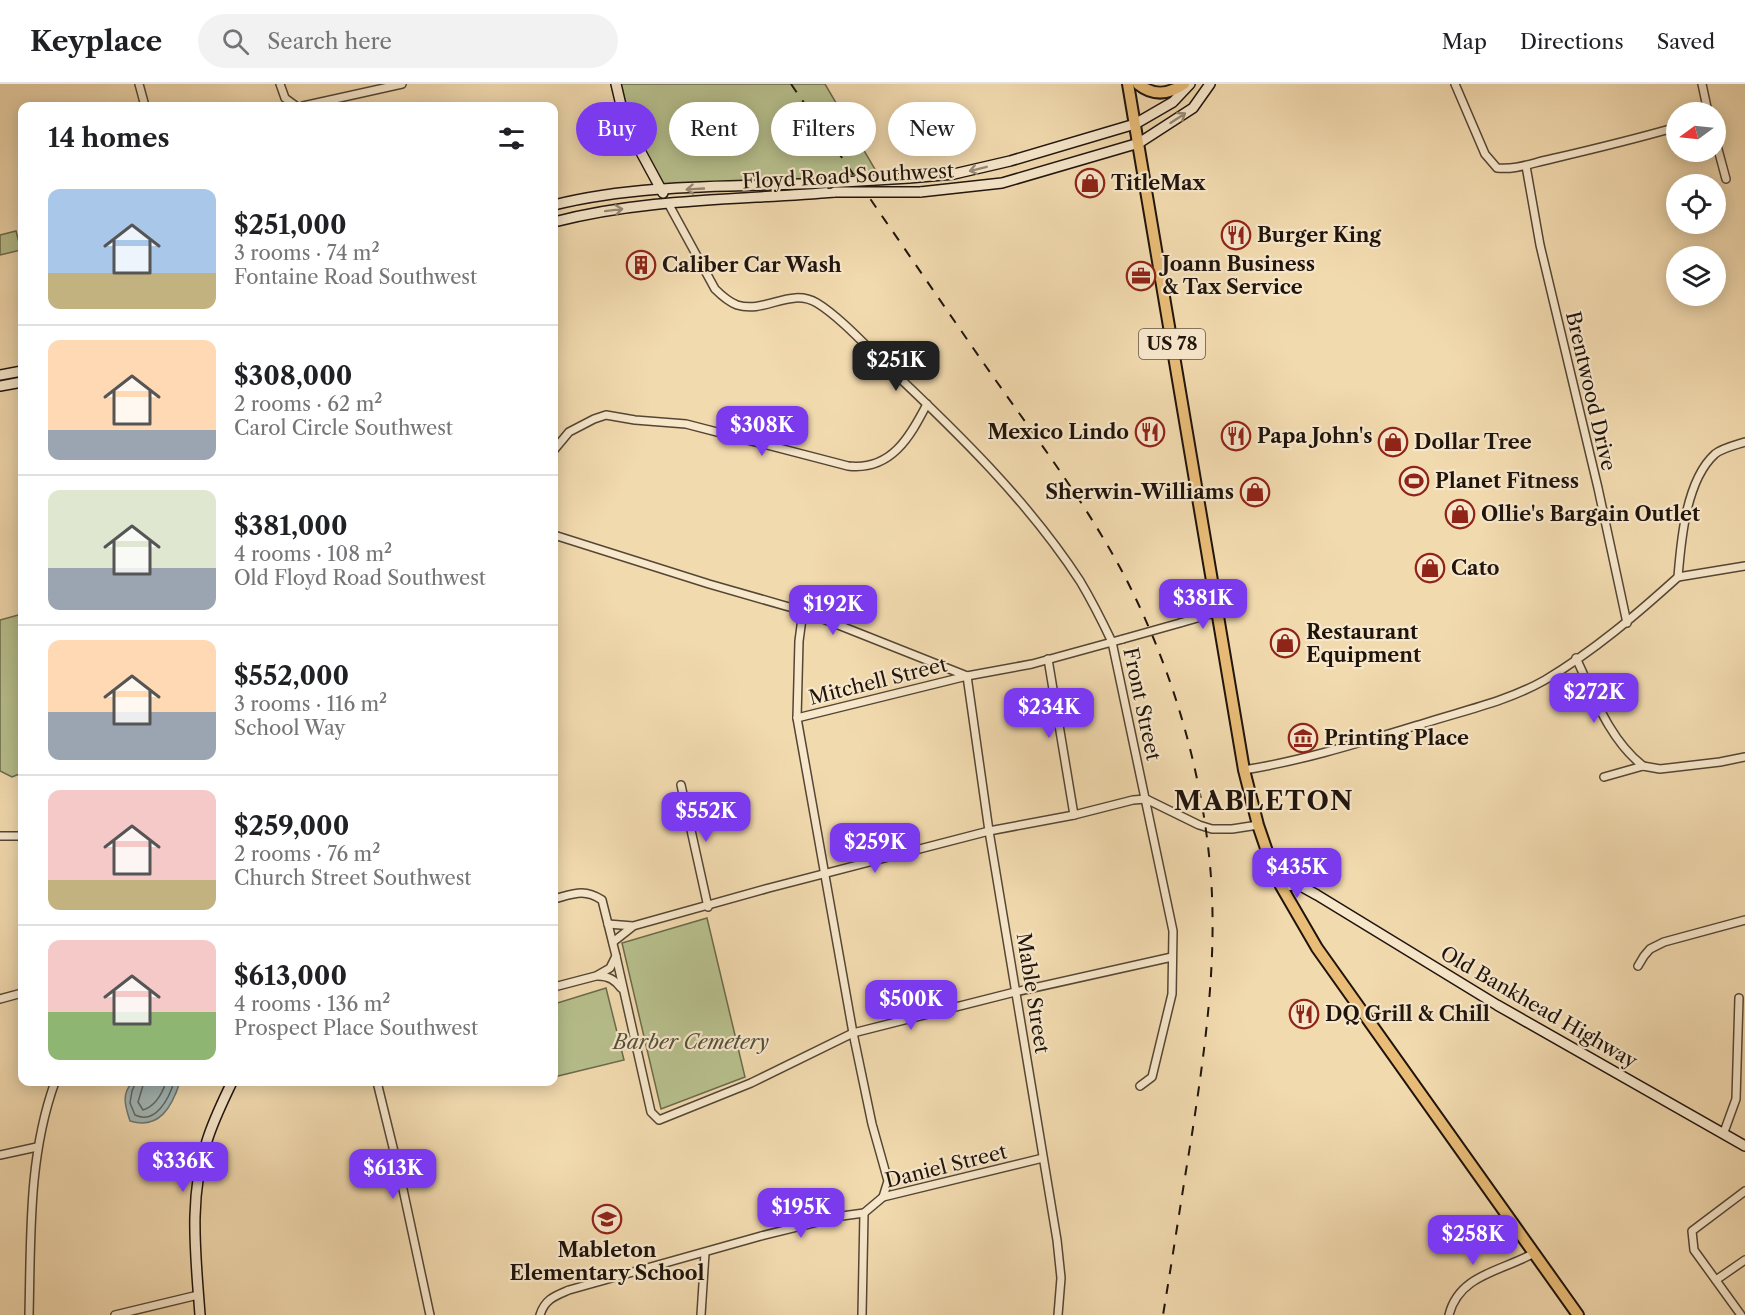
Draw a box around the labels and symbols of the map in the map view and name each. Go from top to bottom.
north arrow [1666,102,1726,162]
one-way arrow [1169,111,1186,123]
street label: Floyd Road Southwest [742,158,954,194]
one-way arrow [969,163,988,175]
shop icon: TitleMax [1074,167,1106,199]
place label: TitleMax [1111,171,1207,195]
one-way arrow [685,183,705,194]
one-way arrow [604,204,623,215]
restaurant icon: Burger King [1220,219,1252,251]
place label: Burger King [1257,223,1382,247]
building icon: Caliber Car Wash [625,249,657,281]
place label: Joann Business & Tax Service [1158,252,1315,299]
place label: Caliber Car Wash [662,253,842,277]
office icon: Joann Business & Tax Service [1125,260,1157,292]
street label: Brentwood Drive [1561,309,1621,473]
road number: US 78 [1139,329,1205,359]
pin: $251K [854,341,938,392]
pin: $308K [720,406,804,457]
restaurant icon: Mexico Lindo [1134,416,1166,448]
place label: Mexico Lindo [988,420,1129,444]
restaurant icon: Papa John's [1220,420,1252,452]
place label: Papa John's [1257,424,1373,448]
shop icon: Dollar Tree [1377,426,1409,458]
place label: Dollar Tree [1414,430,1532,454]
sports icon: Planet Fitness [1398,465,1430,497]
place label: Planet Fitness [1435,469,1579,493]
shop icon: Sherwin-Williams [1239,476,1271,508]
place label: Sherwin-Williams [1045,480,1234,504]
shop icon: Ollie's Bargain Outlet [1444,498,1476,530]
place label: Ollie's Bargain Outlet [1481,502,1700,526]
shop icon: Cato [1414,552,1446,584]
place label: Cato [1451,556,1499,580]
pin: $381K [1161,579,1245,630]
pin: $192K [791,585,875,636]
place label: Restaurant Equipment [1306,620,1421,667]
shop icon: Restaurant Equipment [1269,627,1301,659]
street label: Front Street [1118,645,1166,763]
street label: Mitchell Street [806,652,950,710]
pin: $272K [1552,673,1636,724]
pin: $234K [1007,688,1091,739]
museum icon: Printing Place [1287,722,1319,754]
place label: Printing Place [1324,726,1469,750]
district label: MABLETON [1174,785,1354,817]
pin: $552K [664,792,748,843]
pin: $259K [833,823,917,874]
pin: $435K [1255,848,1339,899]
street label: Mable Street [1012,931,1054,1055]
street label: Old Bankhead Highway [1436,941,1642,1074]
pin: $500K [869,980,953,1031]
restaurant icon: DQ Grill & Chill [1288,998,1320,1030]
place label: DQ Grill & Chill [1325,1002,1490,1026]
park label: Barber Cemetery [611,1030,769,1054]
street label: Daniel Street [883,1139,1009,1193]
pin: $336K [141,1142,225,1193]
pin: $613K [351,1149,435,1200]
pin: $195K [759,1188,843,1239]
school or university icon: Mableton Elementary School [591,1203,623,1235]
pin: $258K [1431,1215,1515,1266]
place label: Mableton Elementary School [509,1238,705,1285]

